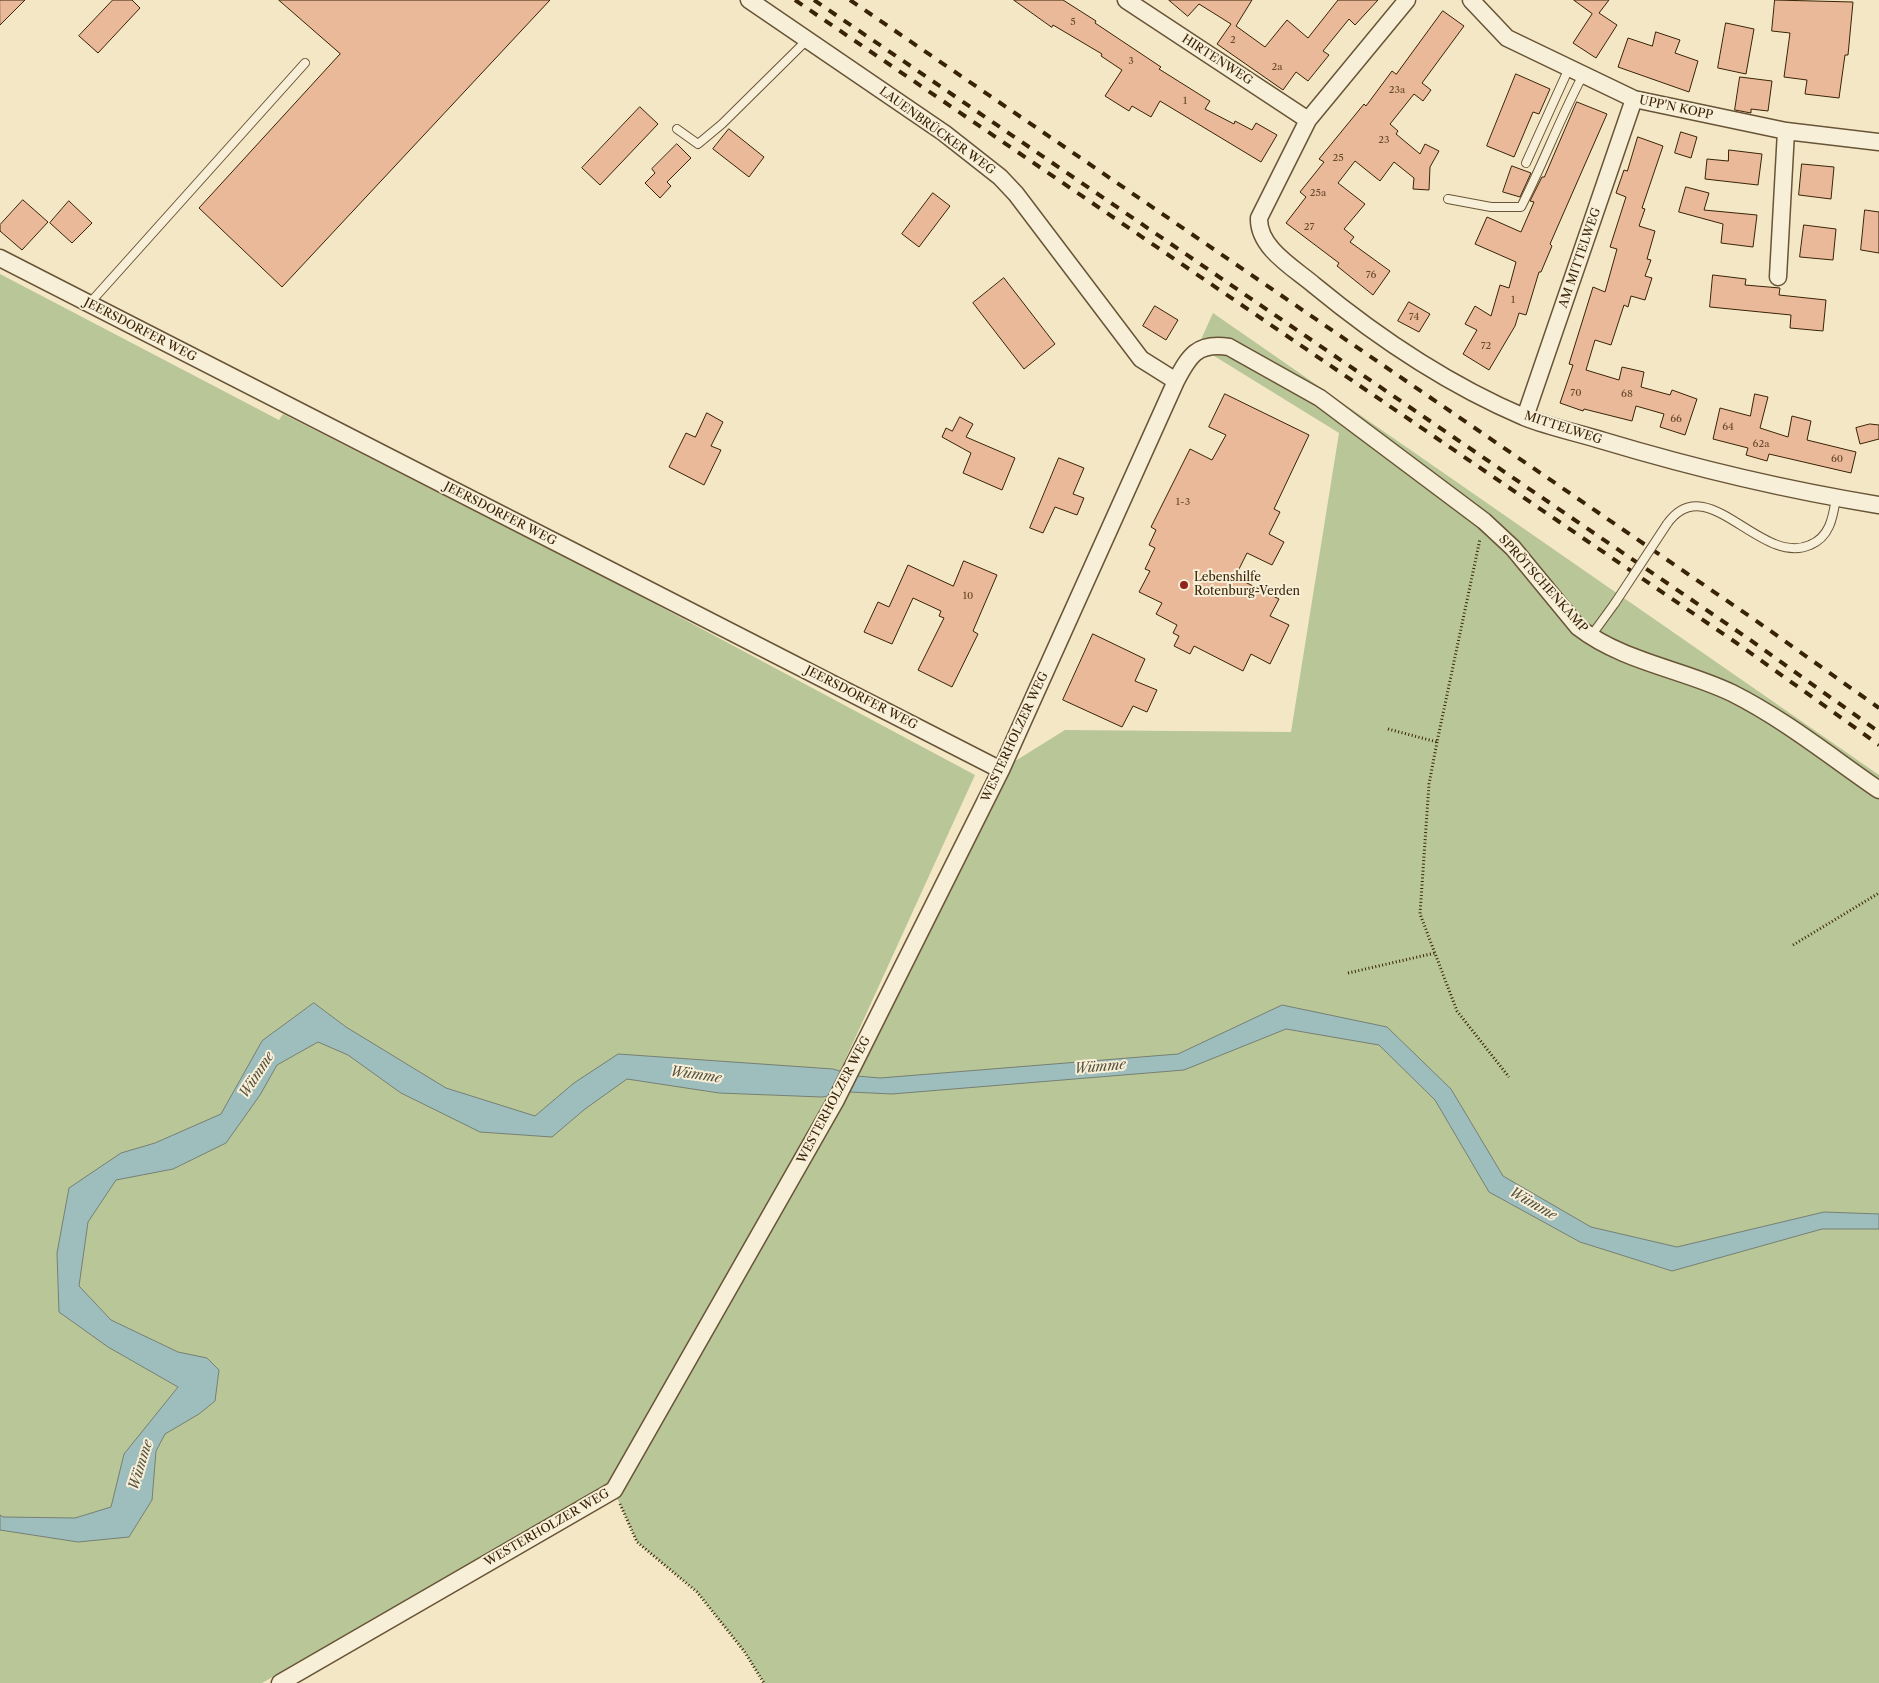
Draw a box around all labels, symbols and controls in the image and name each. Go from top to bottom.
house number: 5 [1070,16,1076,28]
street label: HIRTENWEG [1179,32,1255,88]
house number: 2 [1230,34,1236,46]
house number: 3 [1128,55,1134,67]
house number: 2a [1271,61,1283,73]
street label: LAUENBRÜCKER WEG [876,84,998,178]
house number: 23a [1389,84,1405,96]
street label: UPP'N KOPP [1638,93,1714,123]
house number: 1 [1183,95,1187,107]
house number: 23 [1378,134,1390,146]
house number: 25 [1332,152,1344,164]
house number: 25a [1310,187,1326,199]
street label: AM MITTELWEG [1556,206,1604,310]
house number: 27 [1304,221,1314,233]
house number: 76 [1366,269,1376,281]
house number: 1 [1511,294,1515,306]
street label: JEERSDORFER WEG [81,295,199,365]
house number: 74 [1409,311,1419,323]
house number: 72 [1481,340,1491,352]
house number: 70 [1570,387,1582,399]
house number: 68 [1621,388,1633,400]
street label: MITTELWEG [1522,409,1604,447]
house number: 66 [1670,413,1682,425]
house number: 64 [1722,421,1734,433]
house number: 62a [1753,438,1769,450]
house number: 60 [1831,453,1843,465]
street label: JEERSDORFER WEG [441,479,559,549]
house number: 1-3 [1176,496,1190,508]
street label: SPRÖTSCHENKAMP [1496,532,1590,636]
place label: Lebenshilfe Rotenburg-Verden [1194,571,1300,599]
marker: Lebenshilfe Rotenburg-Verden [1178,579,1190,591]
house number: 10 [963,590,973,602]
street label: JEERSDORFER WEG [802,663,920,733]
street label: WESTERHOLZER WEG [978,670,1052,804]
street label: WESTERHOLZER WEG [794,1034,874,1166]
water label: Wümme [236,1049,278,1101]
water label: Wümme [1073,1056,1127,1078]
water label: Wümme [669,1063,723,1087]
water label: Wümme [1506,1184,1560,1224]
water label: Wümme [125,1438,157,1492]
street label: WESTERHOLZER WEG [482,1486,612,1570]

